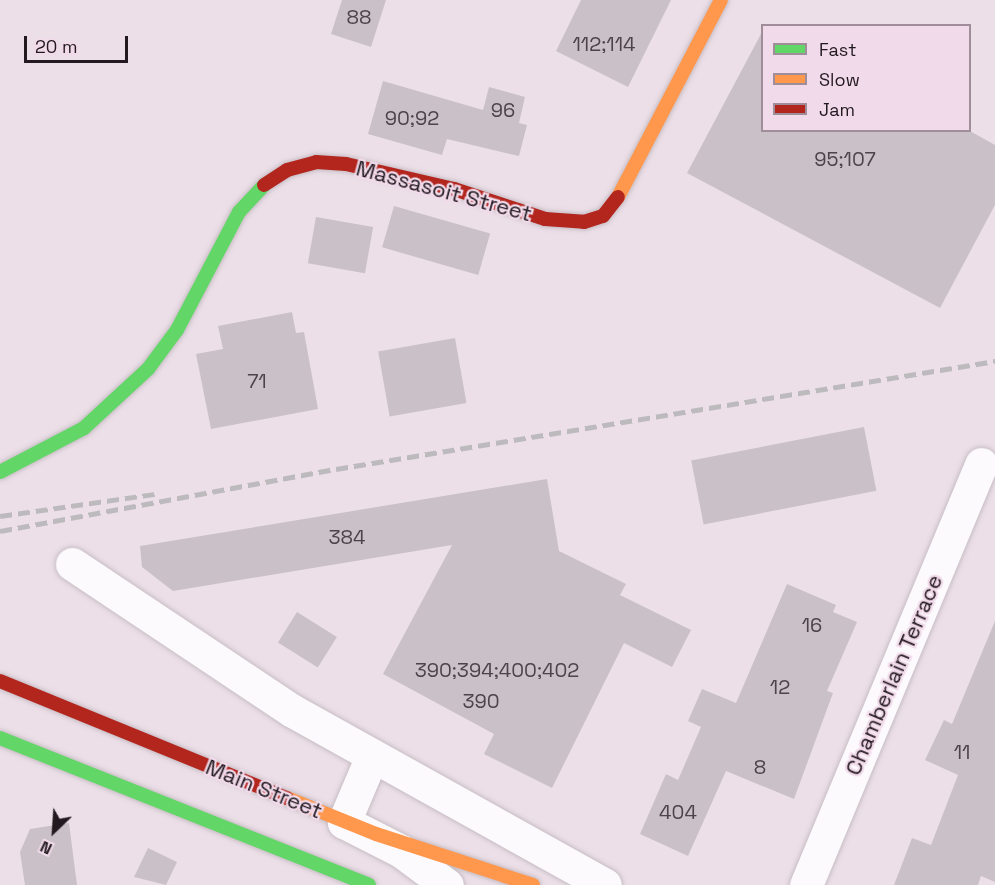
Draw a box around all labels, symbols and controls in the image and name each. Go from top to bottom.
house number: 88 [347,5,371,29]
scale bar [27,24,130,62]
legend [761,24,971,132]
house number: 112;114 [572,32,636,56]
text: 20 m [35,35,78,58]
text: Fast [819,38,856,61]
text: Slow [819,68,860,91]
house number: 96 [491,98,515,122]
text: Jam [819,98,855,121]
house number: 90;92 [385,106,439,130]
house number: 95;107 [814,147,876,171]
street label: Massasoit Street [353,155,535,227]
house number: 71 [247,369,267,393]
house number: 384 [328,525,366,549]
street label: Chamberlain Terrace [840,571,948,779]
house number: 16 [802,613,822,637]
house number: 390;394;400;402 [415,658,579,682]
house number: 12 [770,675,790,699]
house number: 390 [462,689,500,713]
house number: 11 [954,740,970,764]
street label: Main Street [202,754,326,824]
house number: 8 [754,755,766,779]
house number: 404 [659,800,697,824]
north arrow [24,801,84,861]
text: N [37,836,55,860]

